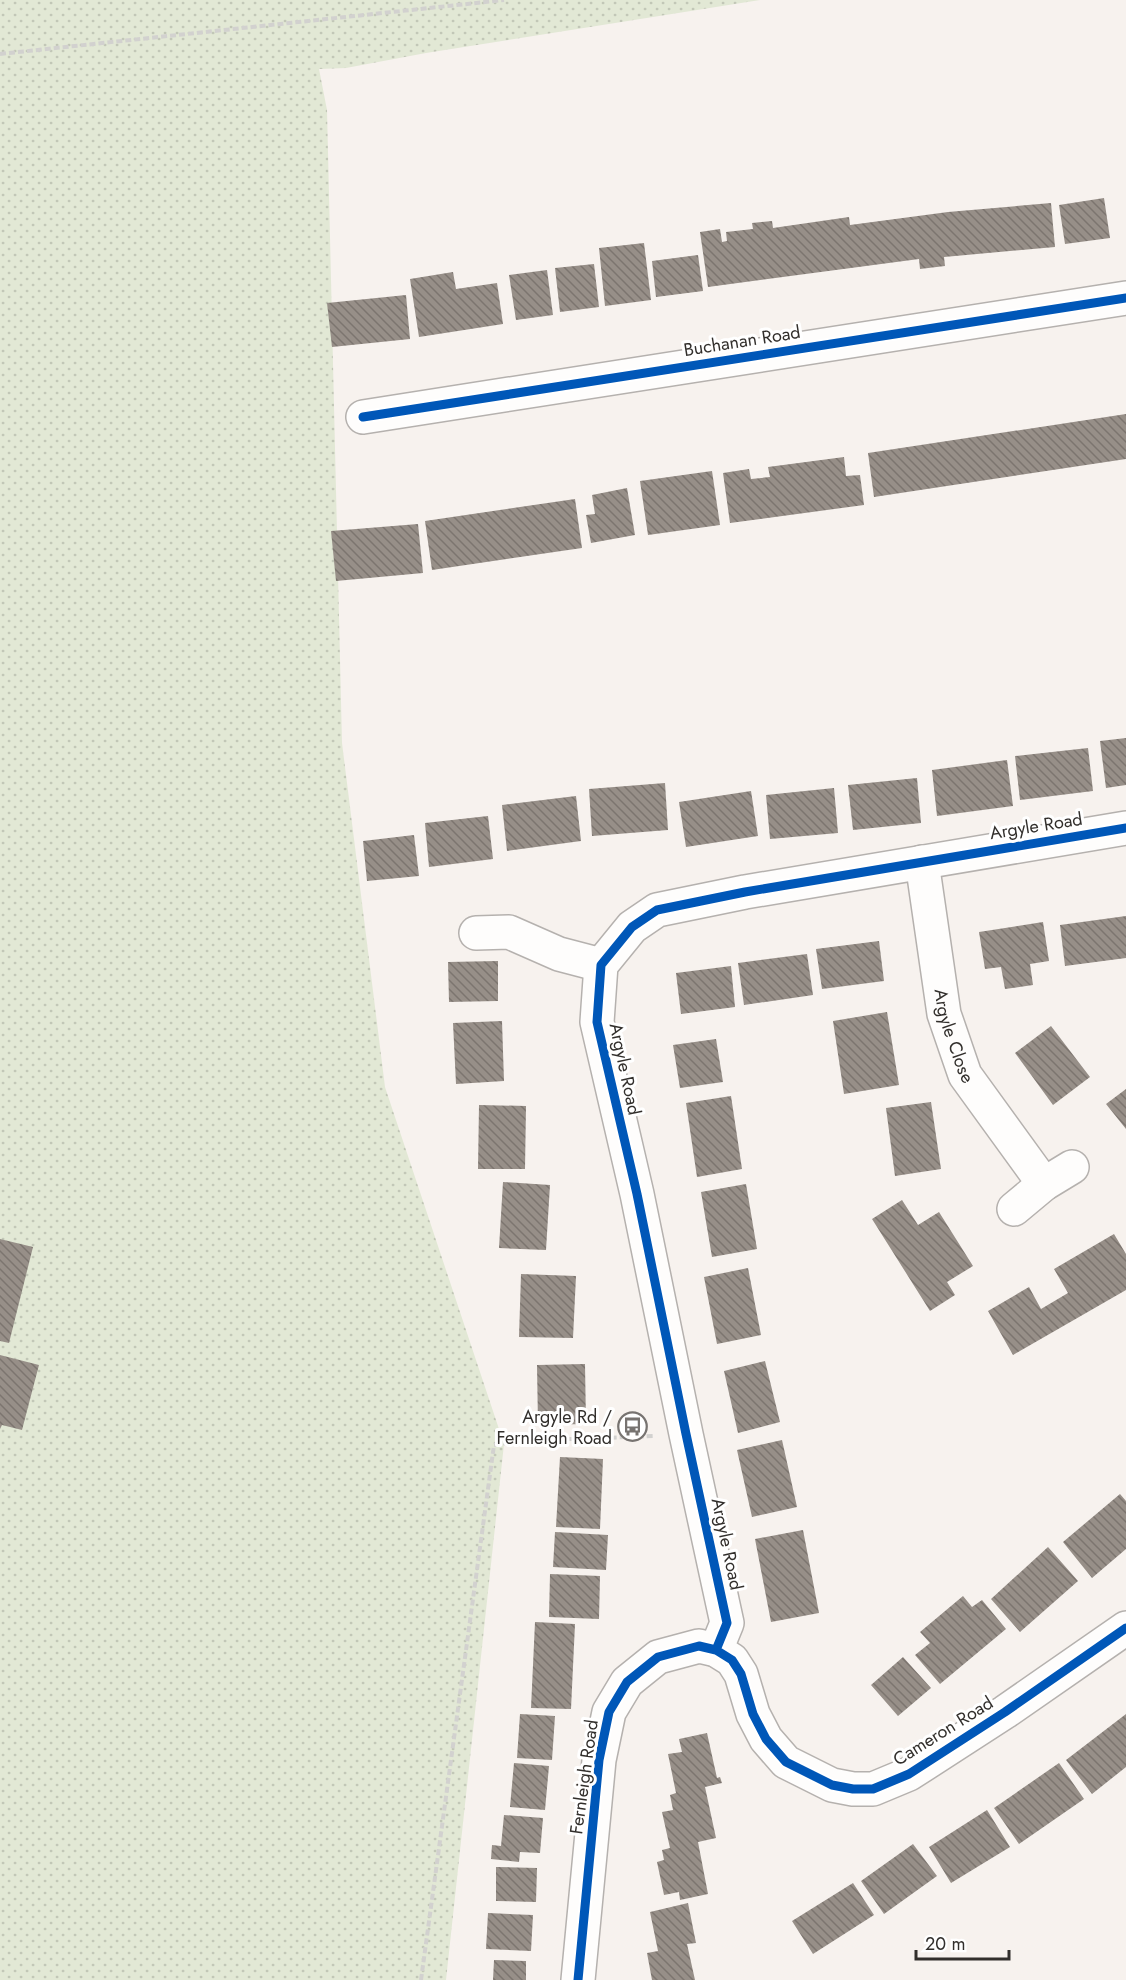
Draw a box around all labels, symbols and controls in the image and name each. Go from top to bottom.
street label: Buchanan Road [682,319,802,363]
street label: Argyle Road [988,806,1084,846]
street label: Argyle Close [927,987,980,1089]
street label: Argyle Road [603,1021,647,1117]
place label: Argyle Rd / Fernleigh Road [497,1404,612,1451]
bus stop icon: Argyle Rd / Fernleigh Road [617,1411,649,1443]
street label: Argyle Road [705,1496,749,1592]
street label: Cameron Road [888,1690,998,1772]
street label: Fernleigh Road [563,1718,605,1836]
scale bar [916,1923,1009,1961]
text: 20 m [925,1931,965,1957]

